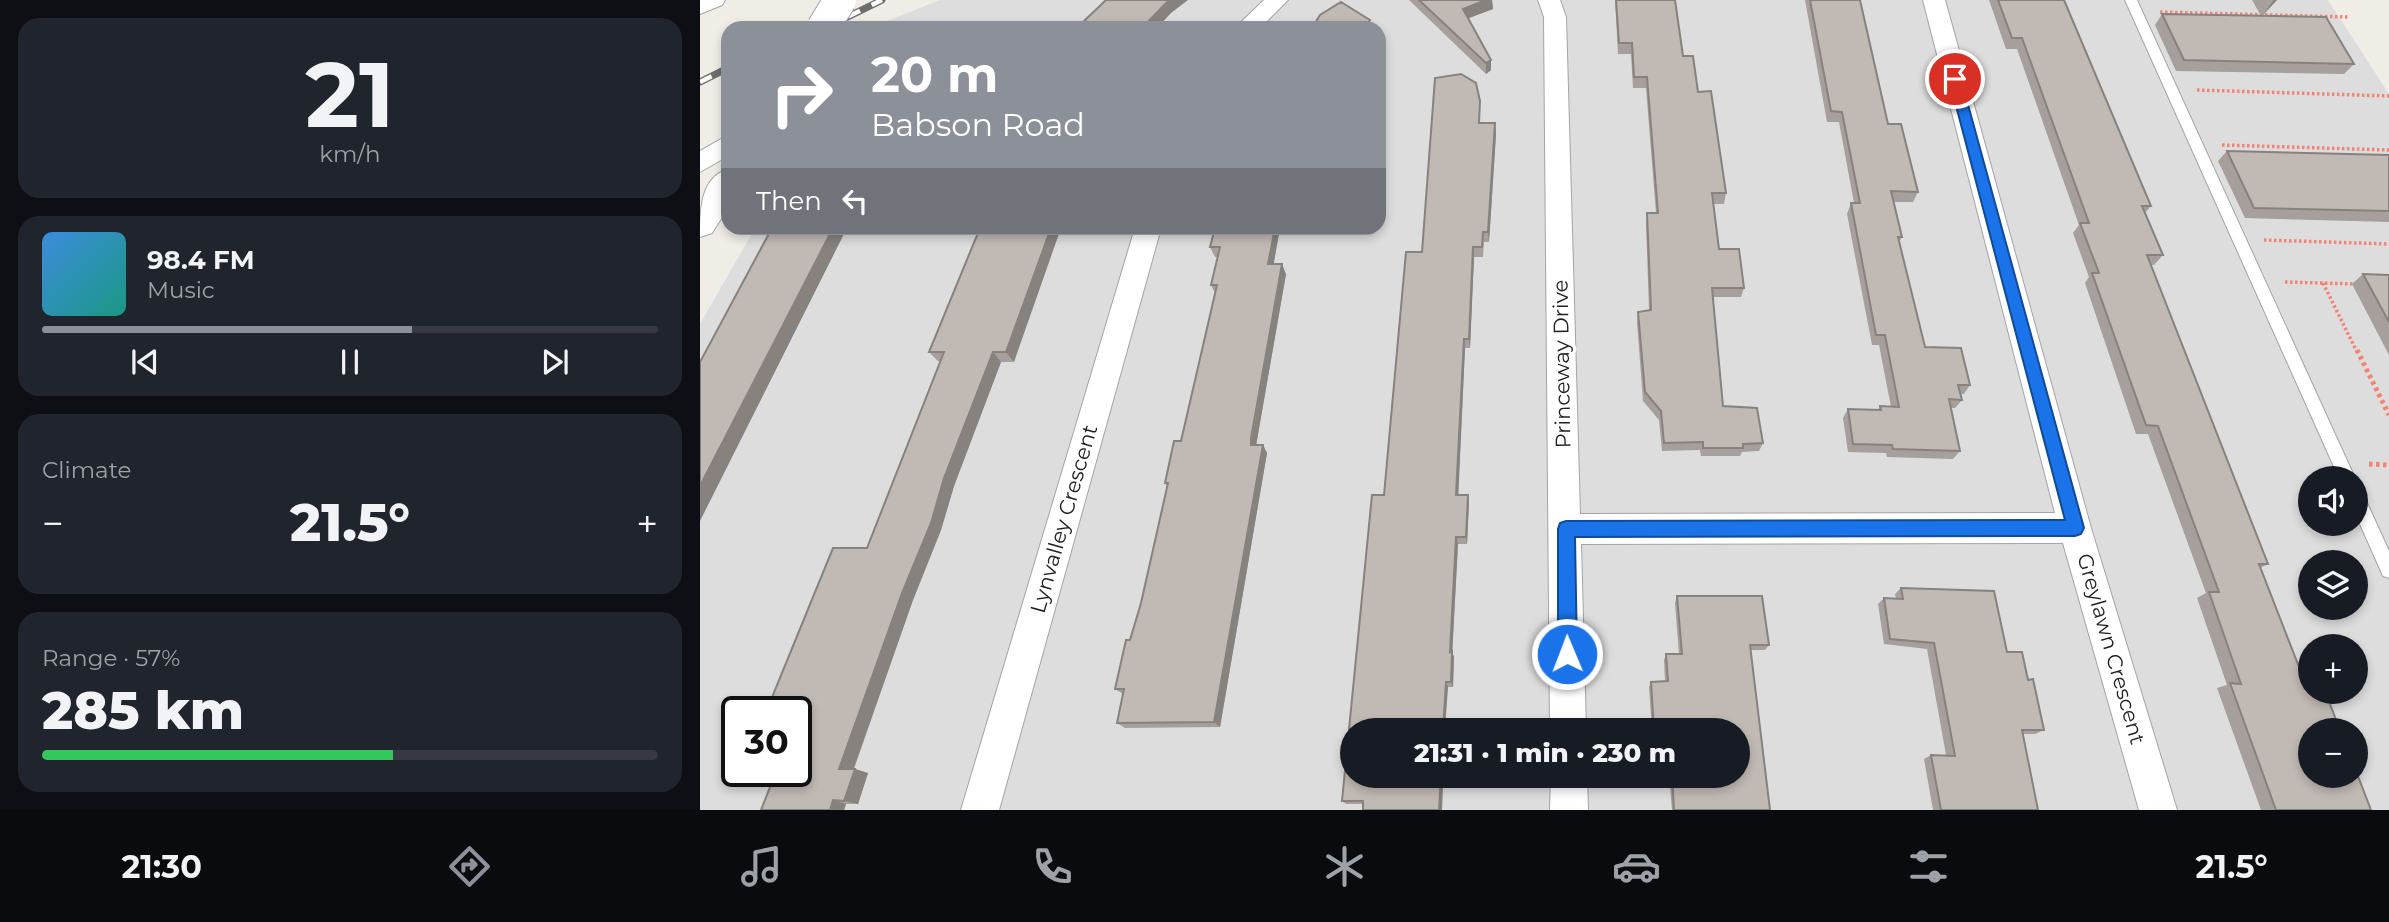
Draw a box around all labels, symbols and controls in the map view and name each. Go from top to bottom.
text: 21 [305,39,395,150]
text: 20 m [871,45,998,104]
icon: right [756,49,847,140]
pin [1925,49,1985,109]
icon: arrive [1936,60,1974,98]
text: Babson Road [871,105,1085,144]
text: km/h [319,140,381,168]
icon: left [836,182,874,220]
text: Then [756,185,822,217]
text: 98.4 FM [147,244,255,276]
text: Music [147,276,215,304]
street label: Princeway Drive [1548,279,1575,449]
icon: previous [126,343,164,381]
icon: pause [331,343,369,381]
icon: next [536,343,574,381]
street label: Lynvalley Crescent [1025,422,1102,616]
text: Climate [42,456,131,484]
map controls [2298,466,2368,788]
button: sound [2298,466,2368,536]
text: 21.5° [290,491,410,554]
text: − [42,500,64,547]
text: + [636,500,658,547]
button: layers [2298,550,2368,620]
street label: Greylawn Crescent [2072,551,2151,747]
position arrow [1530,617,1604,691]
button: + [2298,634,2368,704]
text: Range · 57% [42,644,180,672]
text: 285 km [42,679,244,742]
speed limit sign: 30 [721,696,812,787]
button: − [2298,718,2368,788]
text: 21:31 · 1 min · 230 m [1414,737,1676,769]
icon: directions [445,842,494,891]
icon: music [737,842,786,891]
icon: phone [1028,842,1077,891]
icon: climate [1320,842,1369,891]
icon: car [1612,842,1661,891]
icon: filters [1904,842,1953,891]
text: 21:30 [121,847,202,886]
text: 21.5° [2196,847,2268,886]

